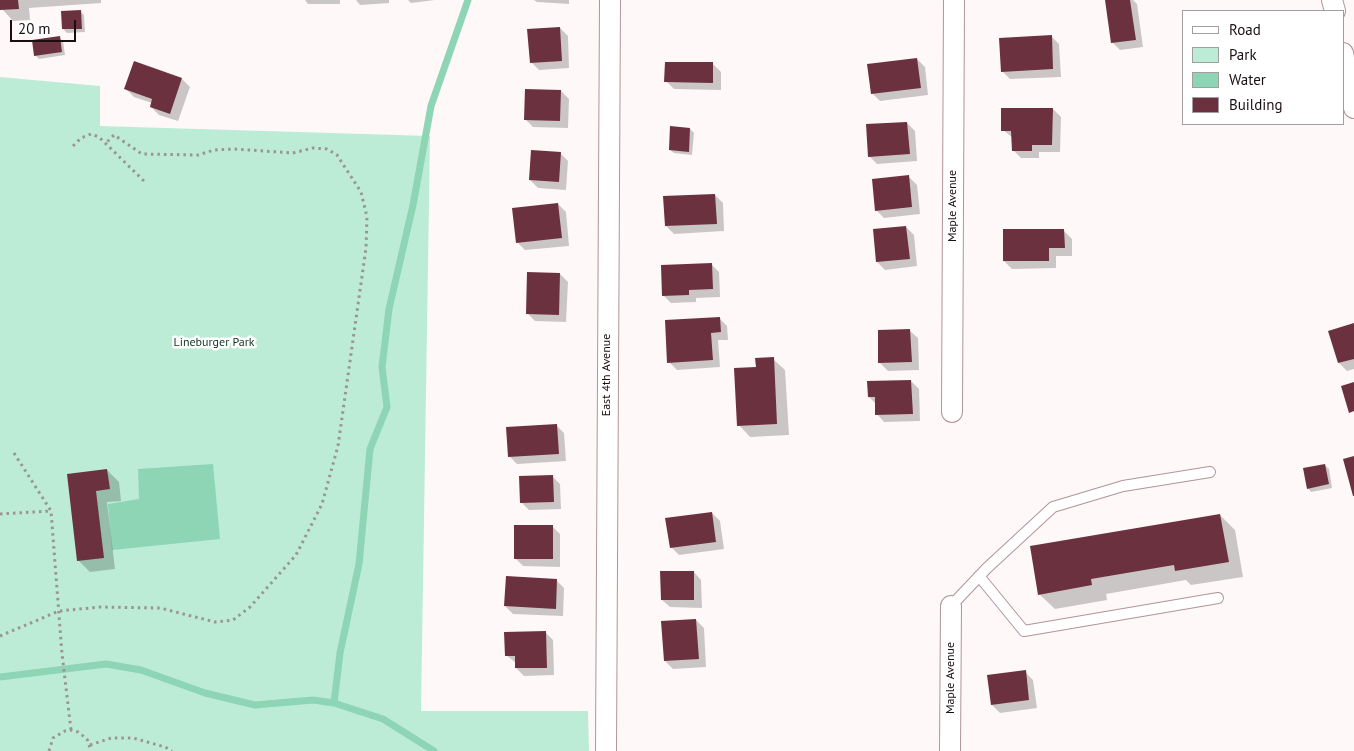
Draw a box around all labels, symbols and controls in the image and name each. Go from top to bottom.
scale bar [12,10,79,42]
legend [1182,10,1344,125]
text: 20 m [18,19,51,38]
text: Road [1229,20,1261,39]
text: Park [1229,45,1257,64]
text: Water [1229,70,1266,89]
text: Building [1229,95,1283,114]
street label: Maple Avenue [946,170,960,242]
street label: East 4th Avenue [600,334,614,416]
park label: Lineburger Park [174,336,254,350]
street label: Maple Avenue [944,642,958,714]

